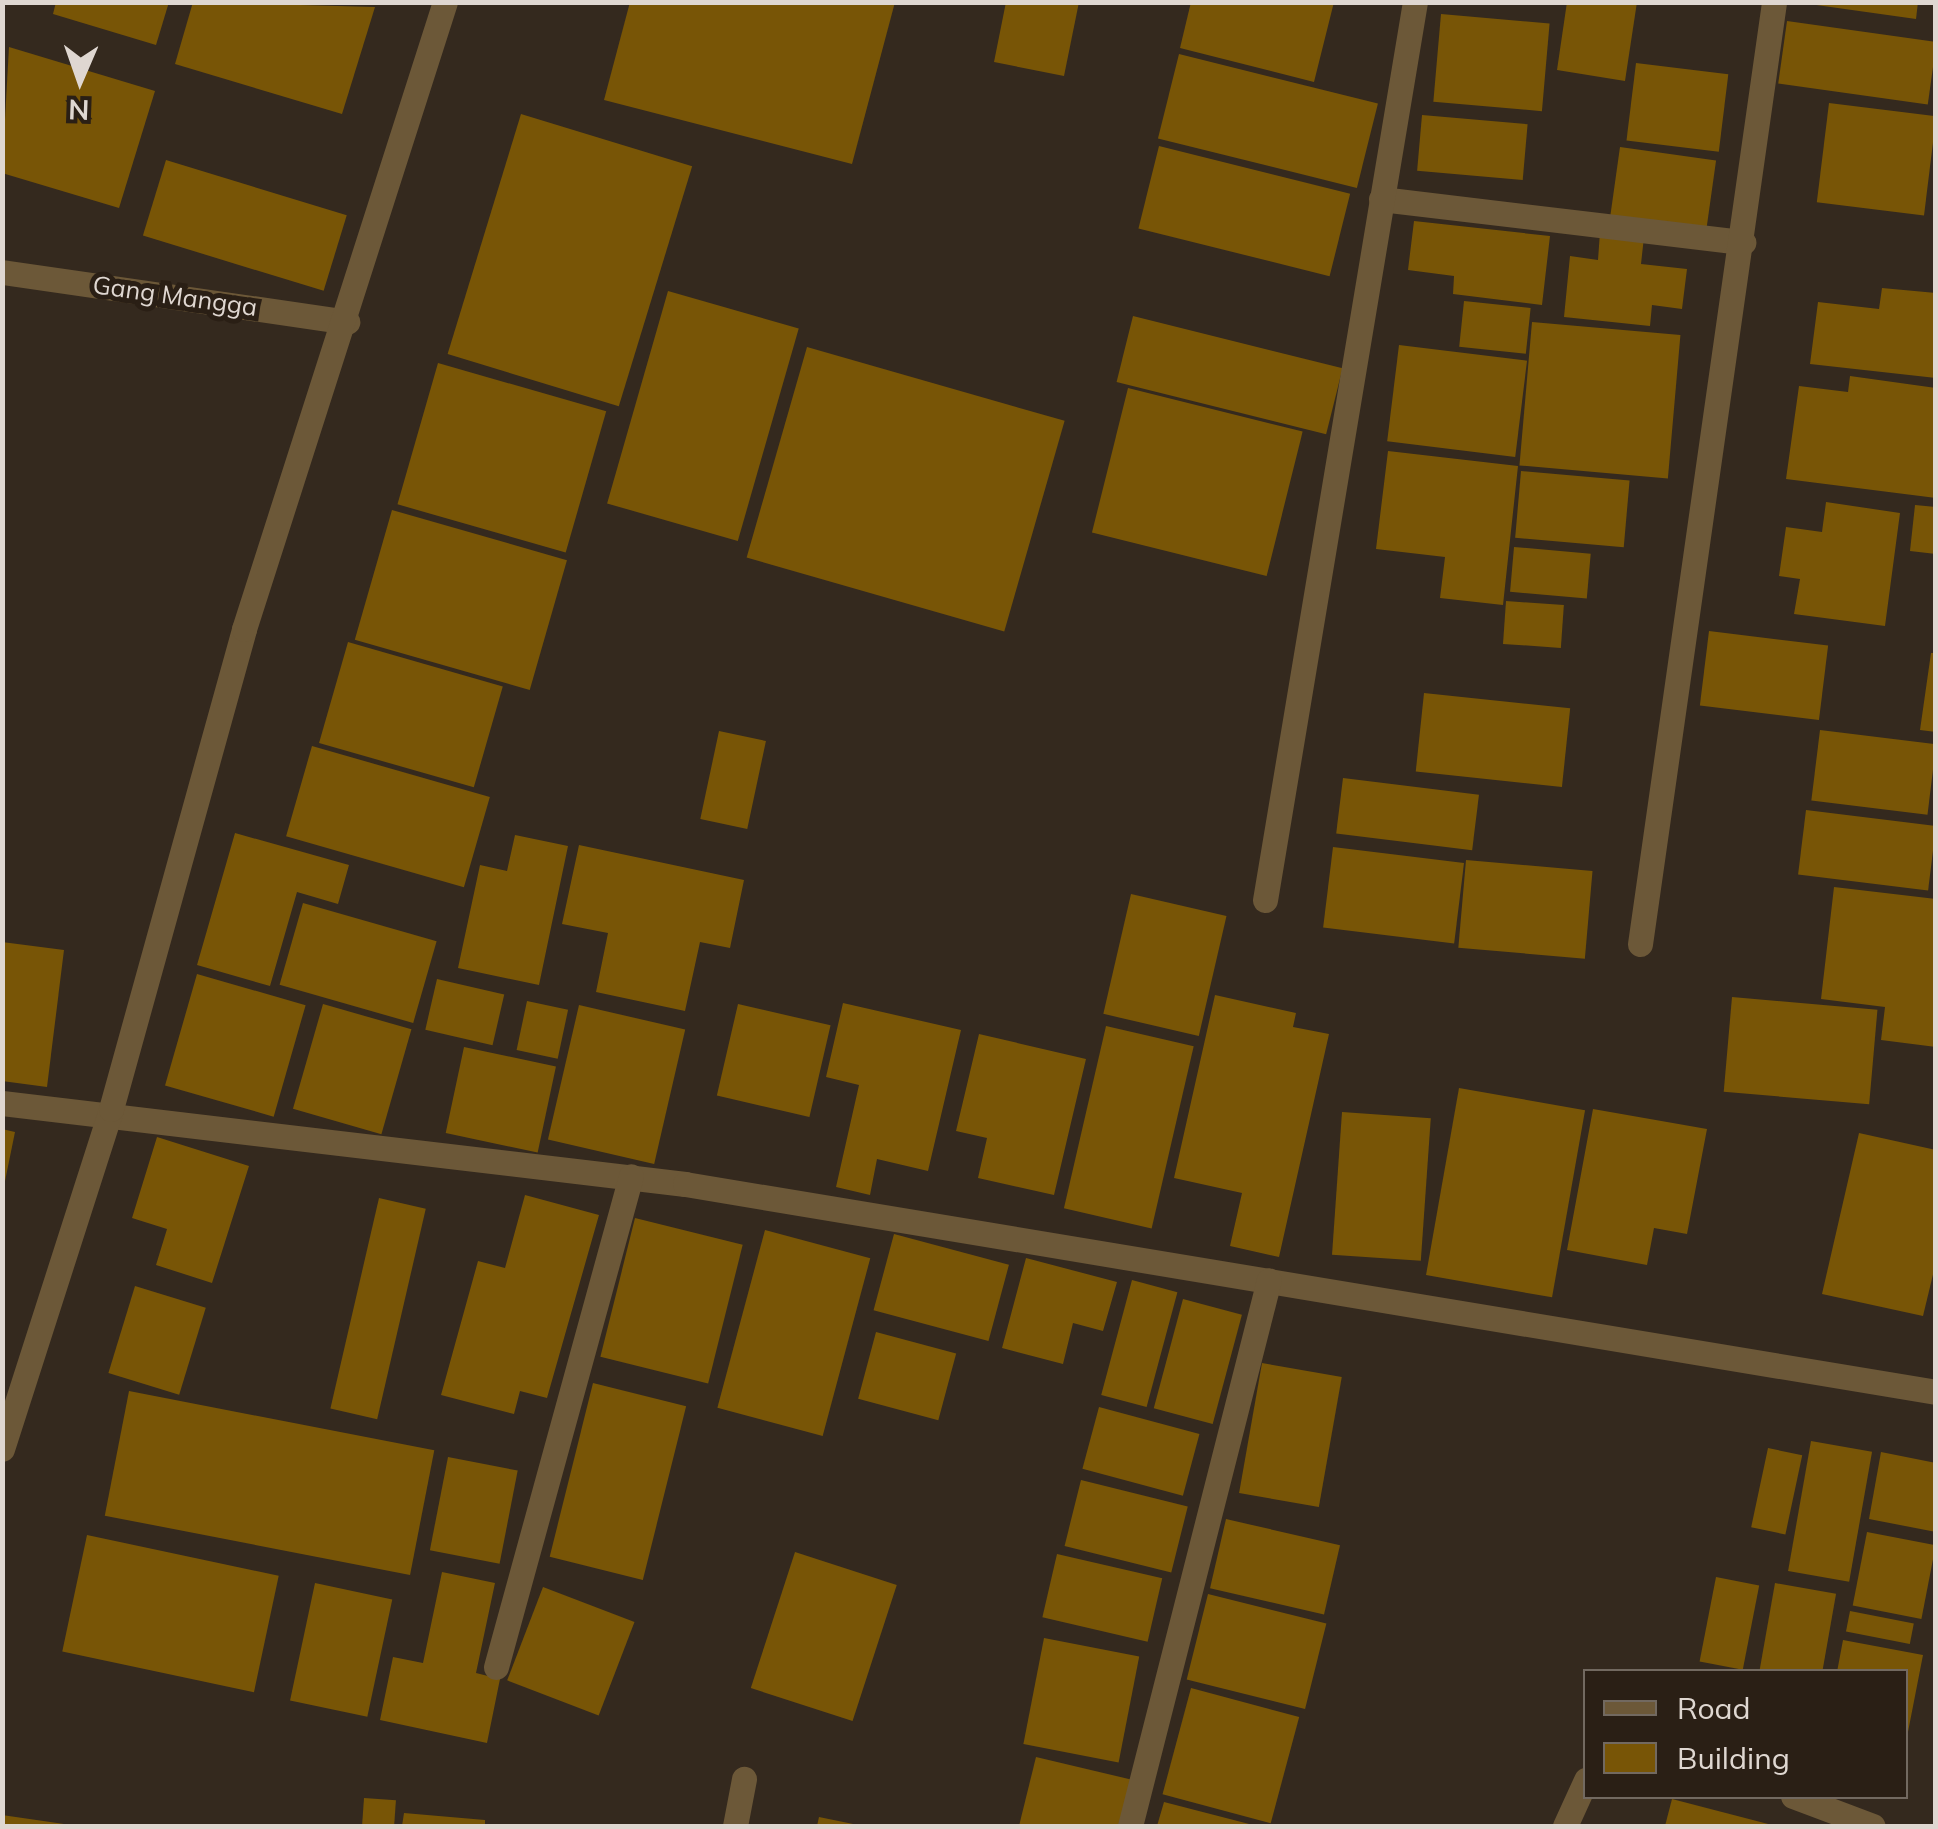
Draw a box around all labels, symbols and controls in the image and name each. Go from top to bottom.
north arrow [30,30,130,130]
text: N [68,93,90,128]
street label: Gang Mangga [91,270,259,322]
legend [1583,1669,1908,1799]
text: Road [1677,1689,1751,1727]
text: Building [1677,1739,1790,1777]

